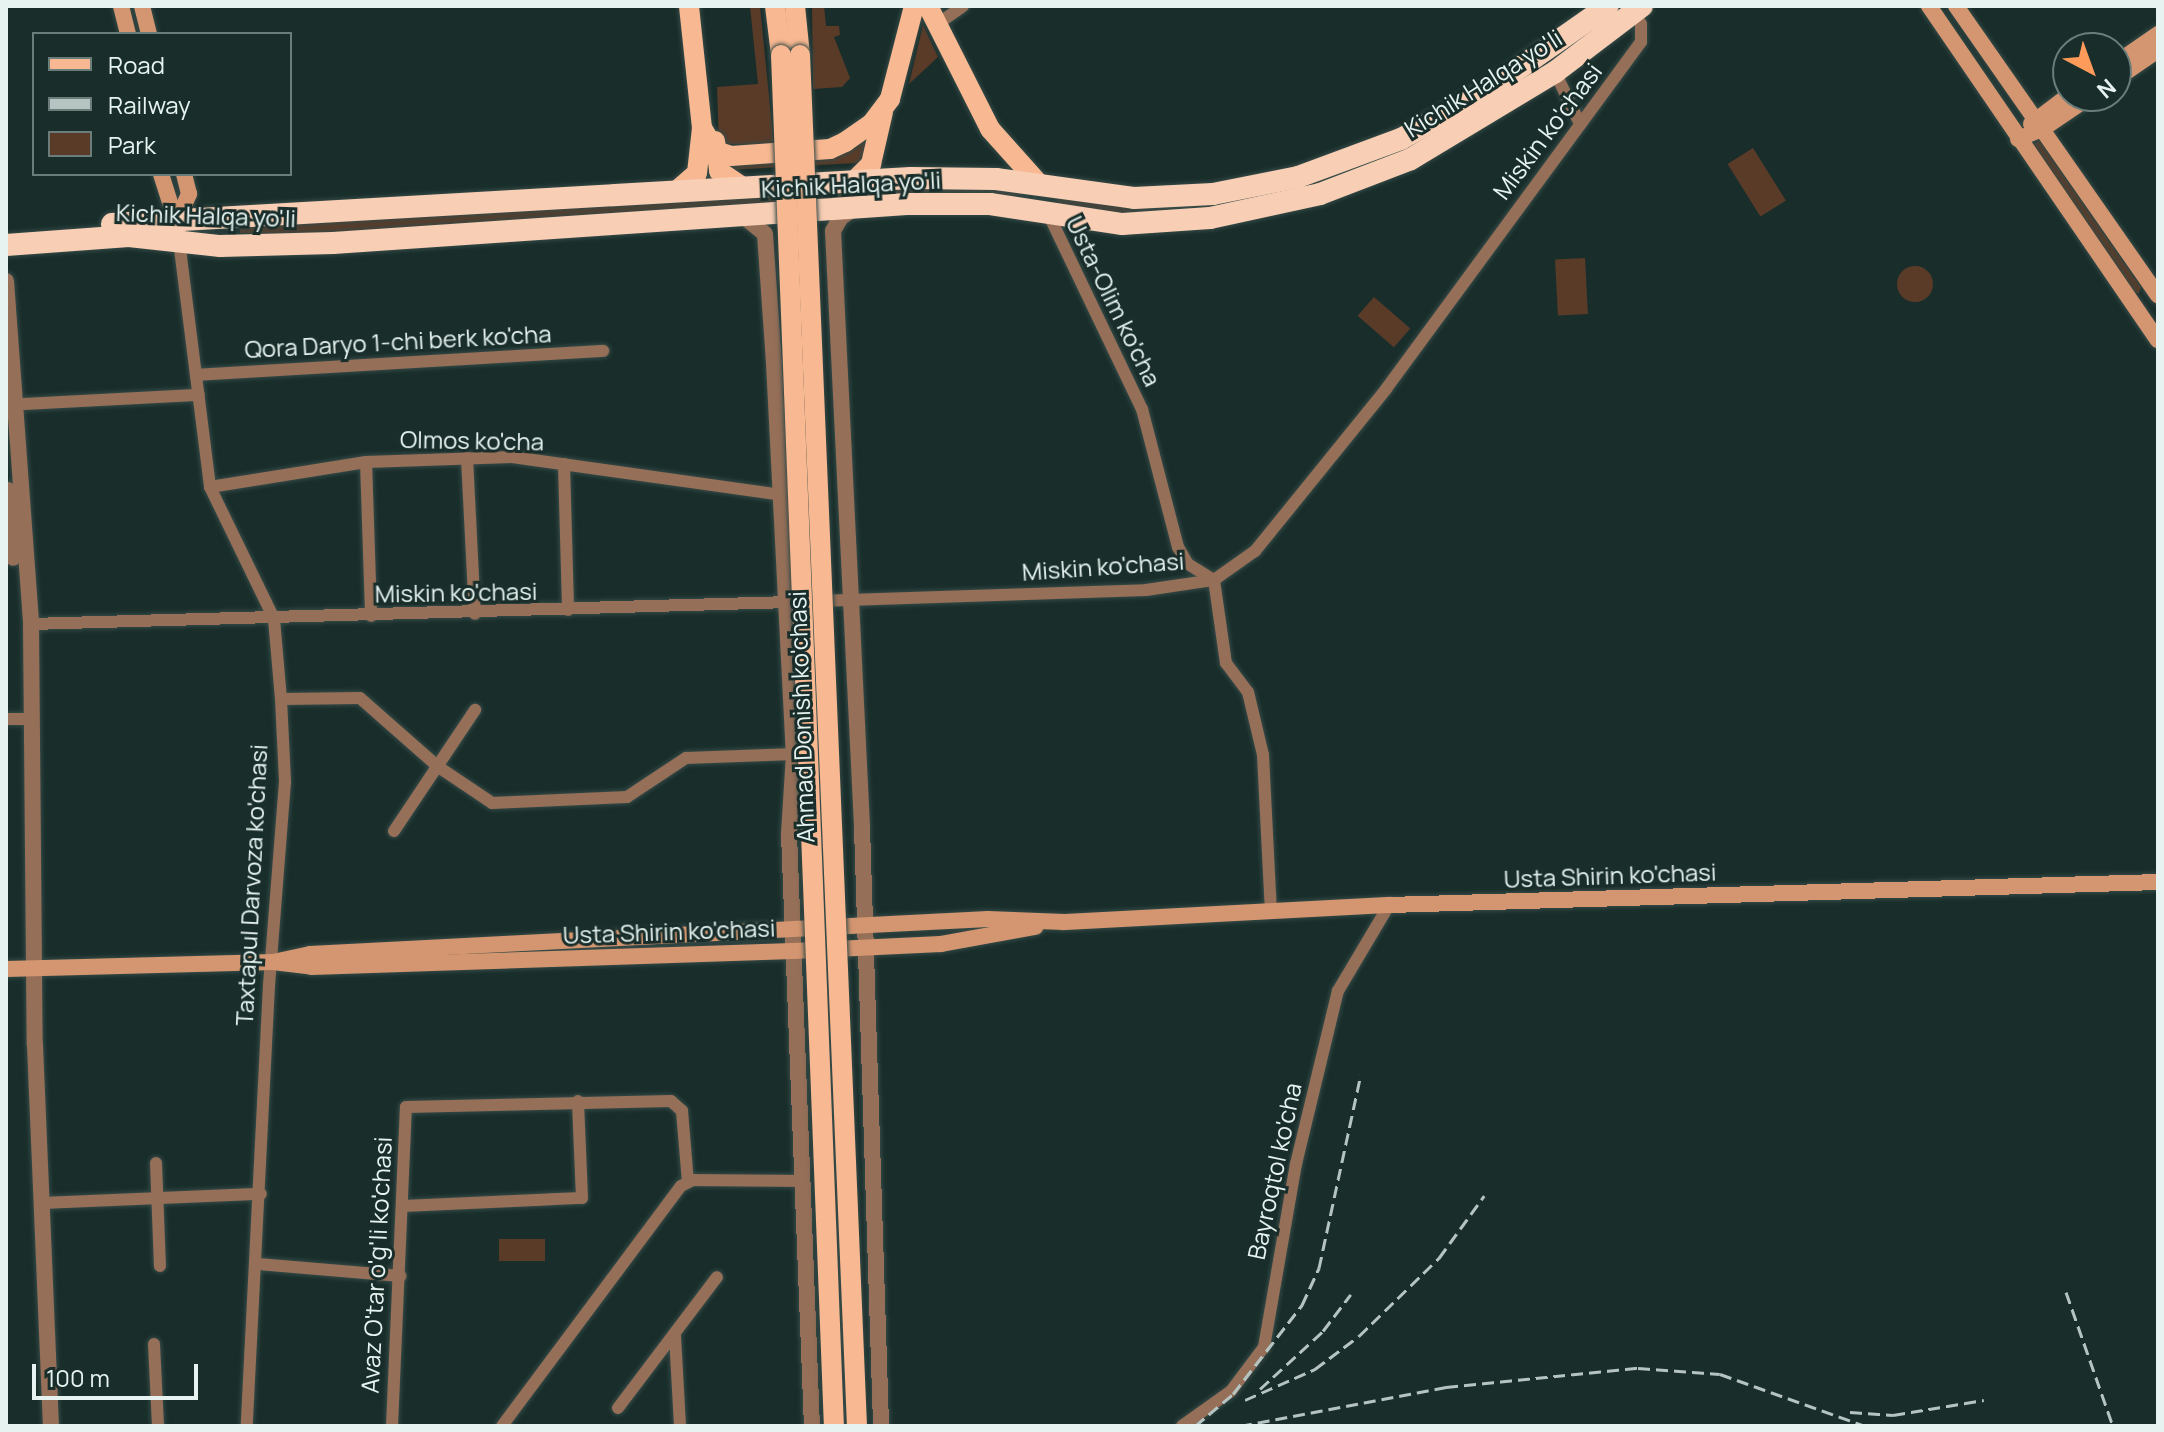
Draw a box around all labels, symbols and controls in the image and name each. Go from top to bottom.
street label: Kichik Halqa yo'li [1399,23,1567,143]
legend [32,32,292,176]
north arrow [2052,32,2132,112]
text: Road [108,48,165,81]
street label: Miskin ko'chasi [1487,57,1607,205]
text: N [2091,72,2122,105]
text: Railway [108,88,191,121]
text: Park [108,128,156,161]
street label: Kichik Halqa yo'li [760,165,942,203]
street label: Kichik Halqa yo'li [115,197,297,233]
street label: Usta-Olim ko'cha [1060,211,1168,391]
street label: Qora Daryo 1-chi berk ko'cha [244,319,552,363]
street label: Olmos ko'cha [400,424,544,456]
street label: Miskin ko'chasi [1021,546,1185,586]
street label: Miskin ko'chasi [374,576,538,608]
street label: Ahmad Donish ko'chasi [782,591,820,843]
street label: Taxtapul Darvoza ko'chasi [229,744,273,1026]
street label: Usta Shirin ko'chasi [1503,857,1717,893]
street label: Usta Shirin ko'chasi [562,913,776,949]
street label: Bayroqtol ko'cha [1241,1080,1307,1262]
street label: Avaz O'tar o'g'li ko'chasi [355,1136,397,1394]
scale bar [36,1348,202,1398]
text: 100 m [46,1361,110,1394]

